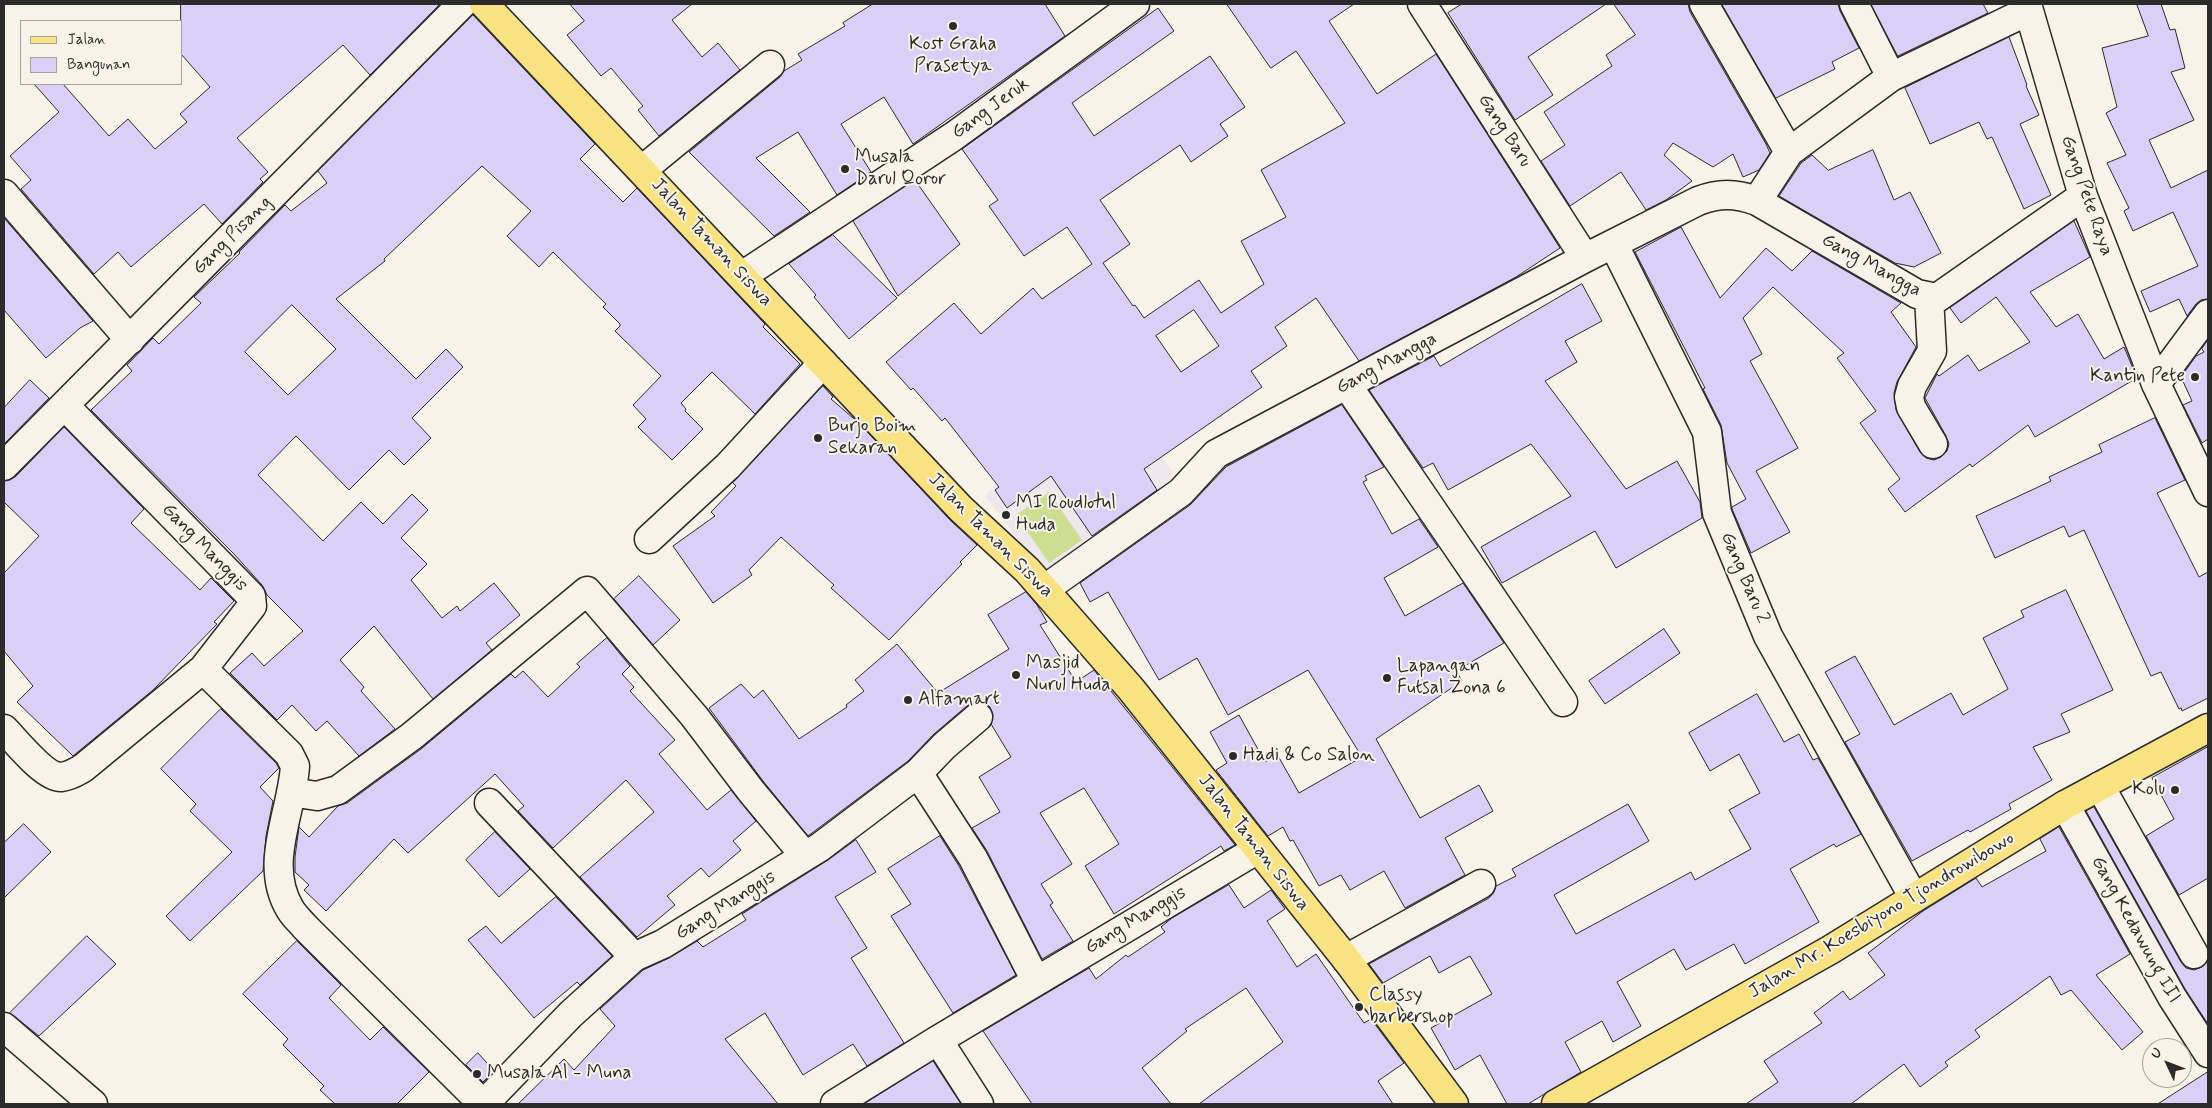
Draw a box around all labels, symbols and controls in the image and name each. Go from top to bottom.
legend [20,20,182,85]
marker: Kost Graha Prasetya [947,20,959,32]
text: Jalan [67,30,106,50]
place label: Kost Graha Prasetya [909,34,997,78]
text: Bangunan [67,55,130,75]
street label: Gang Jeruk [948,73,1034,145]
street label: Gang Baru [1472,90,1536,172]
street label: Gang Pete Raya [2055,133,2117,259]
place label: Musala Darul Qoror [855,147,946,191]
marker: Musala Darul Qoror [839,163,851,175]
street label: Jalan Taman Siswa [645,174,777,312]
street label: Gang Pisang [189,192,277,280]
street label: Gang Mangga [1817,229,1925,303]
street label: Gang Mangga [1333,328,1441,400]
place label: Kantin Pete [2090,366,2185,388]
marker: Kantin Pete [2189,371,2201,383]
place label: Burjo Boim Sekaran [828,416,916,460]
marker: Burjo Boim Sekaran [812,432,824,444]
street label: Jalan Taman Siswa [923,469,1057,603]
place label: MI Roudlotul Huda [1016,493,1116,537]
street label: Gang Manggis [156,499,252,597]
marker: MI Roudlotul Huda [1000,509,1012,521]
street label: Gang Baru 2 [1715,529,1773,627]
place label: Masjid Nurul Huda [1026,653,1111,697]
place label: Lapangan Futsal Zona 6 [1397,656,1506,700]
marker: Masjid Nurul Huda [1010,669,1022,681]
marker: Lapangan Futsal Zona 6 [1381,672,1393,684]
place label: Alfamart [918,689,1000,711]
marker: Alfamart [902,694,914,706]
place label: Hadi & Co Salon [1243,745,1375,767]
marker: Hadi & Co Salon [1227,750,1239,762]
street label: Jalan Taman Siswa [1192,770,1314,916]
place label: Kolu [2132,779,2165,801]
marker: Kolu [2169,784,2181,796]
street label: Jalan Mr. Koesbiyono Tjondrowibowo [1745,828,2019,1004]
street label: Gang Kedawung III [2085,853,2185,1007]
street label: Gang Manggis [672,866,780,946]
street label: Gang Manggis [1081,882,1191,960]
place label: Classy barbershop [1369,985,1454,1029]
marker: Classy barbershop [1353,1001,1365,1013]
north arrow [2142,1038,2192,1088]
text: U [2147,1044,2166,1063]
place label: Musala Al - Muna [487,1063,632,1085]
marker: Musala Al - Muna [471,1068,483,1080]

